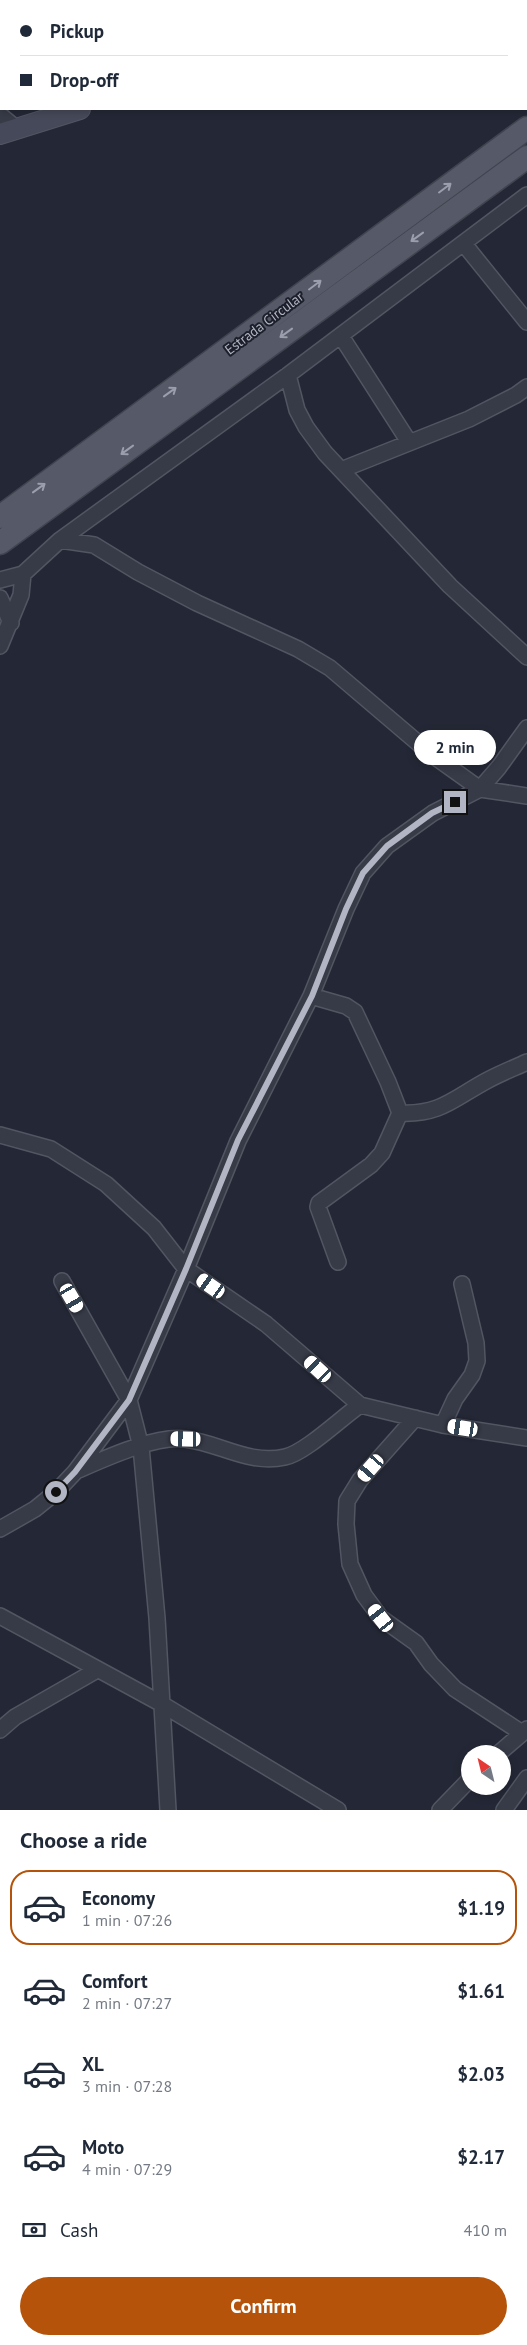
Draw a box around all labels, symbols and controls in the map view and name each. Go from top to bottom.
text: Pickup [50,19,104,43]
text: Drop-off [50,68,118,92]
one-way arrow [438,183,452,193]
one-way arrow [410,232,424,242]
one-way arrow [308,280,322,290]
street label: Estrada Circular [221,287,307,359]
one-way arrow [280,328,293,339]
one-way arrow [163,387,177,397]
one-way arrow [120,445,134,455]
one-way arrow [32,483,45,494]
callout: 2 min [414,730,496,764]
text: 2 min [435,737,475,757]
route end [444,791,466,813]
car [194,1271,227,1301]
car [58,1281,85,1315]
car [301,1353,334,1385]
car [447,1418,478,1438]
car [170,1431,201,1447]
car [355,1452,386,1484]
route start [45,1481,67,1503]
car [365,1602,396,1634]
north arrow [461,1745,511,1795]
map controls [461,1745,511,1795]
text: Choose a ride [20,1826,147,1854]
icon: car [22,1885,67,1930]
text: Economy [82,1886,155,1910]
text: $1.19 [457,1896,505,1920]
text: 1 min · 07:26 [82,1910,172,1930]
icon: car [22,1968,67,2013]
text: Comfort [82,1969,148,1993]
text: $1.61 [457,1979,505,2003]
text: 2 min · 07:27 [82,1993,172,2013]
icon: car [22,2051,67,2096]
text: XL [82,2052,104,2076]
text: $2.03 [457,2062,505,2086]
text: 3 min · 07:28 [82,2076,172,2096]
icon: car [22,2134,67,2179]
text: Moto [82,2135,124,2159]
text: $2.17 [457,2145,505,2169]
text: 4 min · 07:29 [82,2159,172,2179]
icon: cash [20,2216,48,2244]
text: Cash [60,2218,98,2242]
text: 410 m [464,2220,507,2240]
button: Confirm [20,2277,507,2335]

